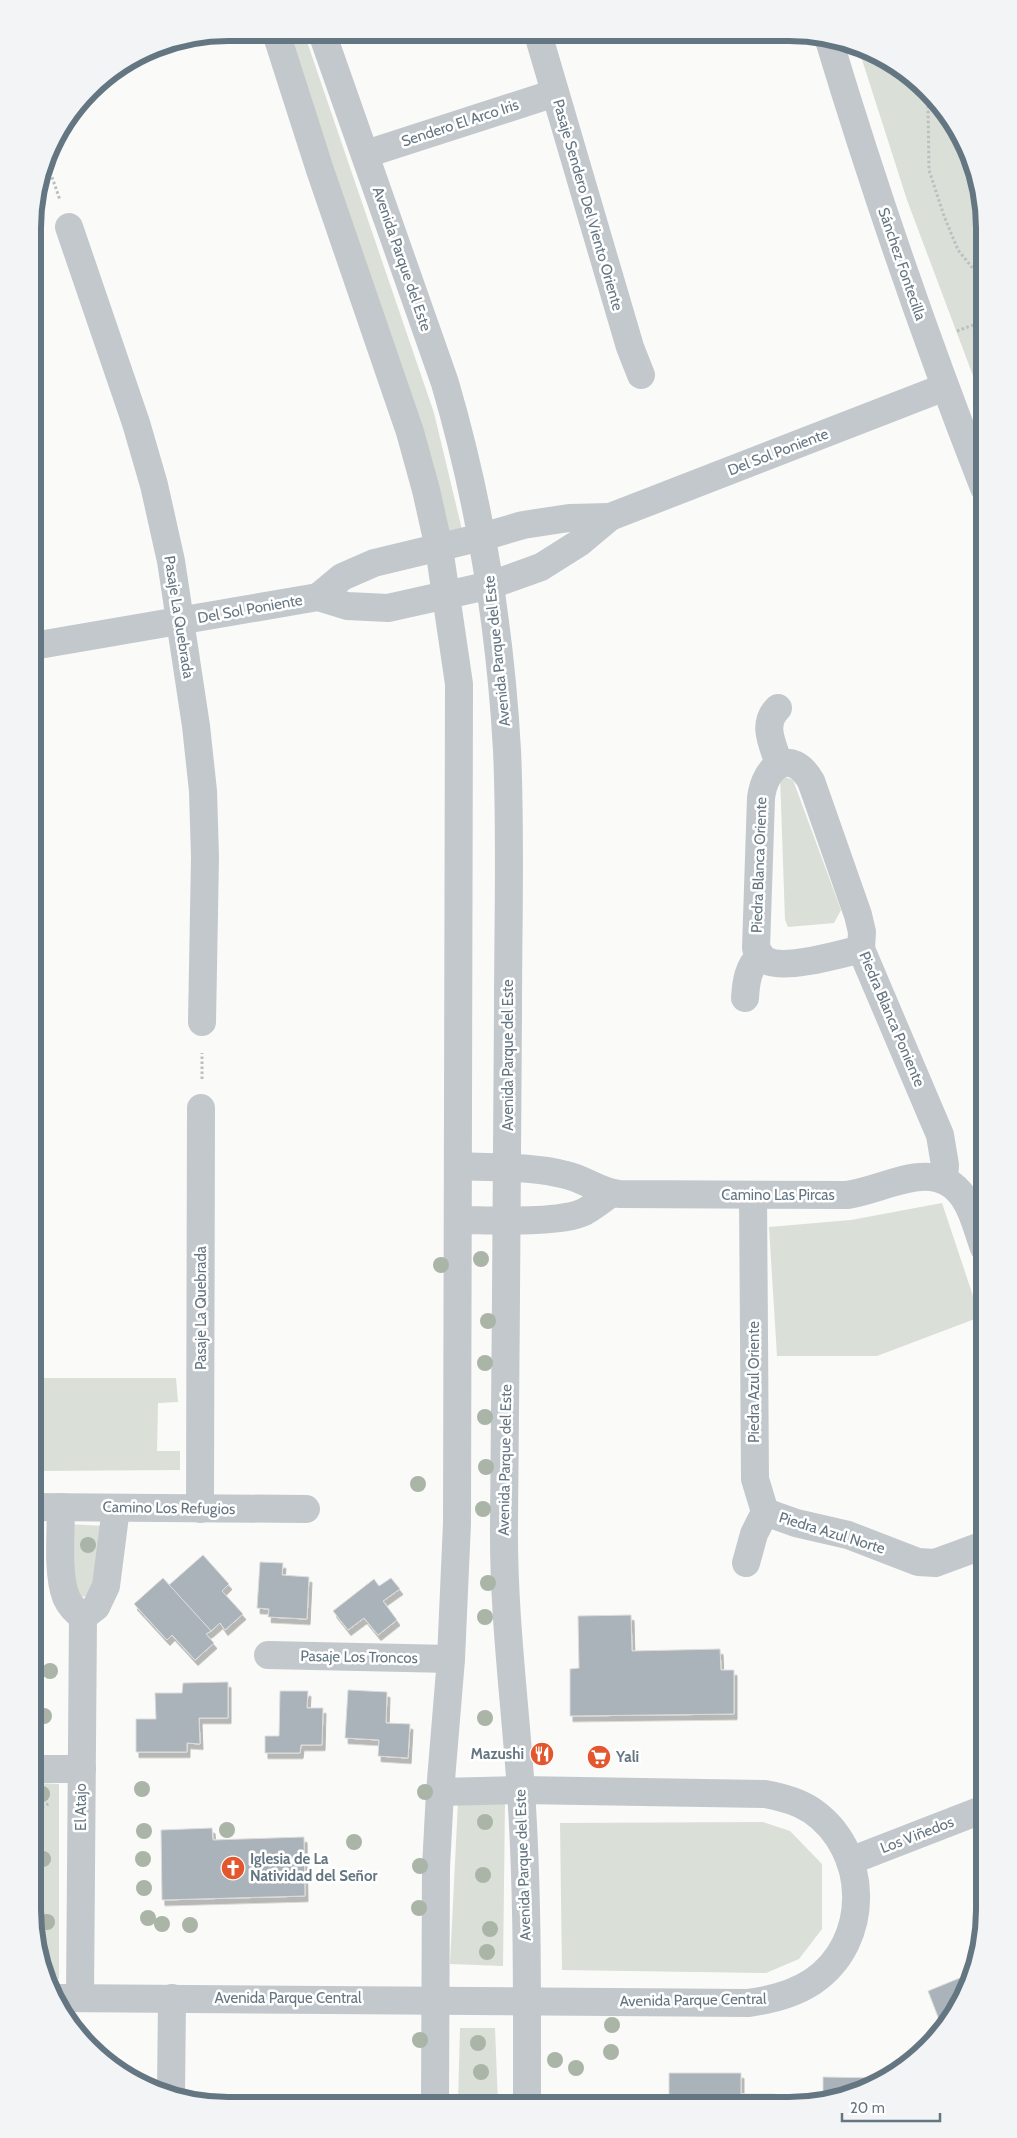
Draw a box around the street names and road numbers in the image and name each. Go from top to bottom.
street label: Sendero El Arco Iris [399,96,521,150]
street label: Pasaje Sendero Del Viento Oriente [549,97,627,313]
street label: Avenida Parque del Este [369,184,435,334]
street label: Sánchez Fontecilla [874,205,930,323]
street label: Del Sol Poniente [725,424,831,479]
street label: Pasaje La Quebrada [160,554,198,680]
street label: Avenida Parque del Este [480,574,514,727]
street label: Del Sol Poniente [196,591,304,627]
street label: Piedra Blanca Oriente [748,796,770,933]
street label: Piedra Blanca Poniente [855,949,929,1090]
street label: Avenida Parque del Este [499,979,517,1131]
street label: Camino Las Pircas [721,1186,835,1204]
street label: Pasaje La Quebrada [192,1245,210,1370]
street label: Piedra Azul Oriente [745,1321,763,1443]
street label: Avenida Parque del Este [495,1384,515,1536]
street label: Camino Los Refugios [103,1498,235,1518]
street label: Piedra Azul Norte [777,1508,888,1558]
street label: Pasaje Los Troncos [300,1647,418,1667]
street label: El Atajo [72,1783,90,1831]
street label: Avenida Parque del Este [511,1789,535,1941]
street label: Los Viñedos [878,1813,956,1857]
street label: Avenida Parque Central [215,1989,362,2007]
street label: Avenida Parque Central [619,1990,767,2010]

